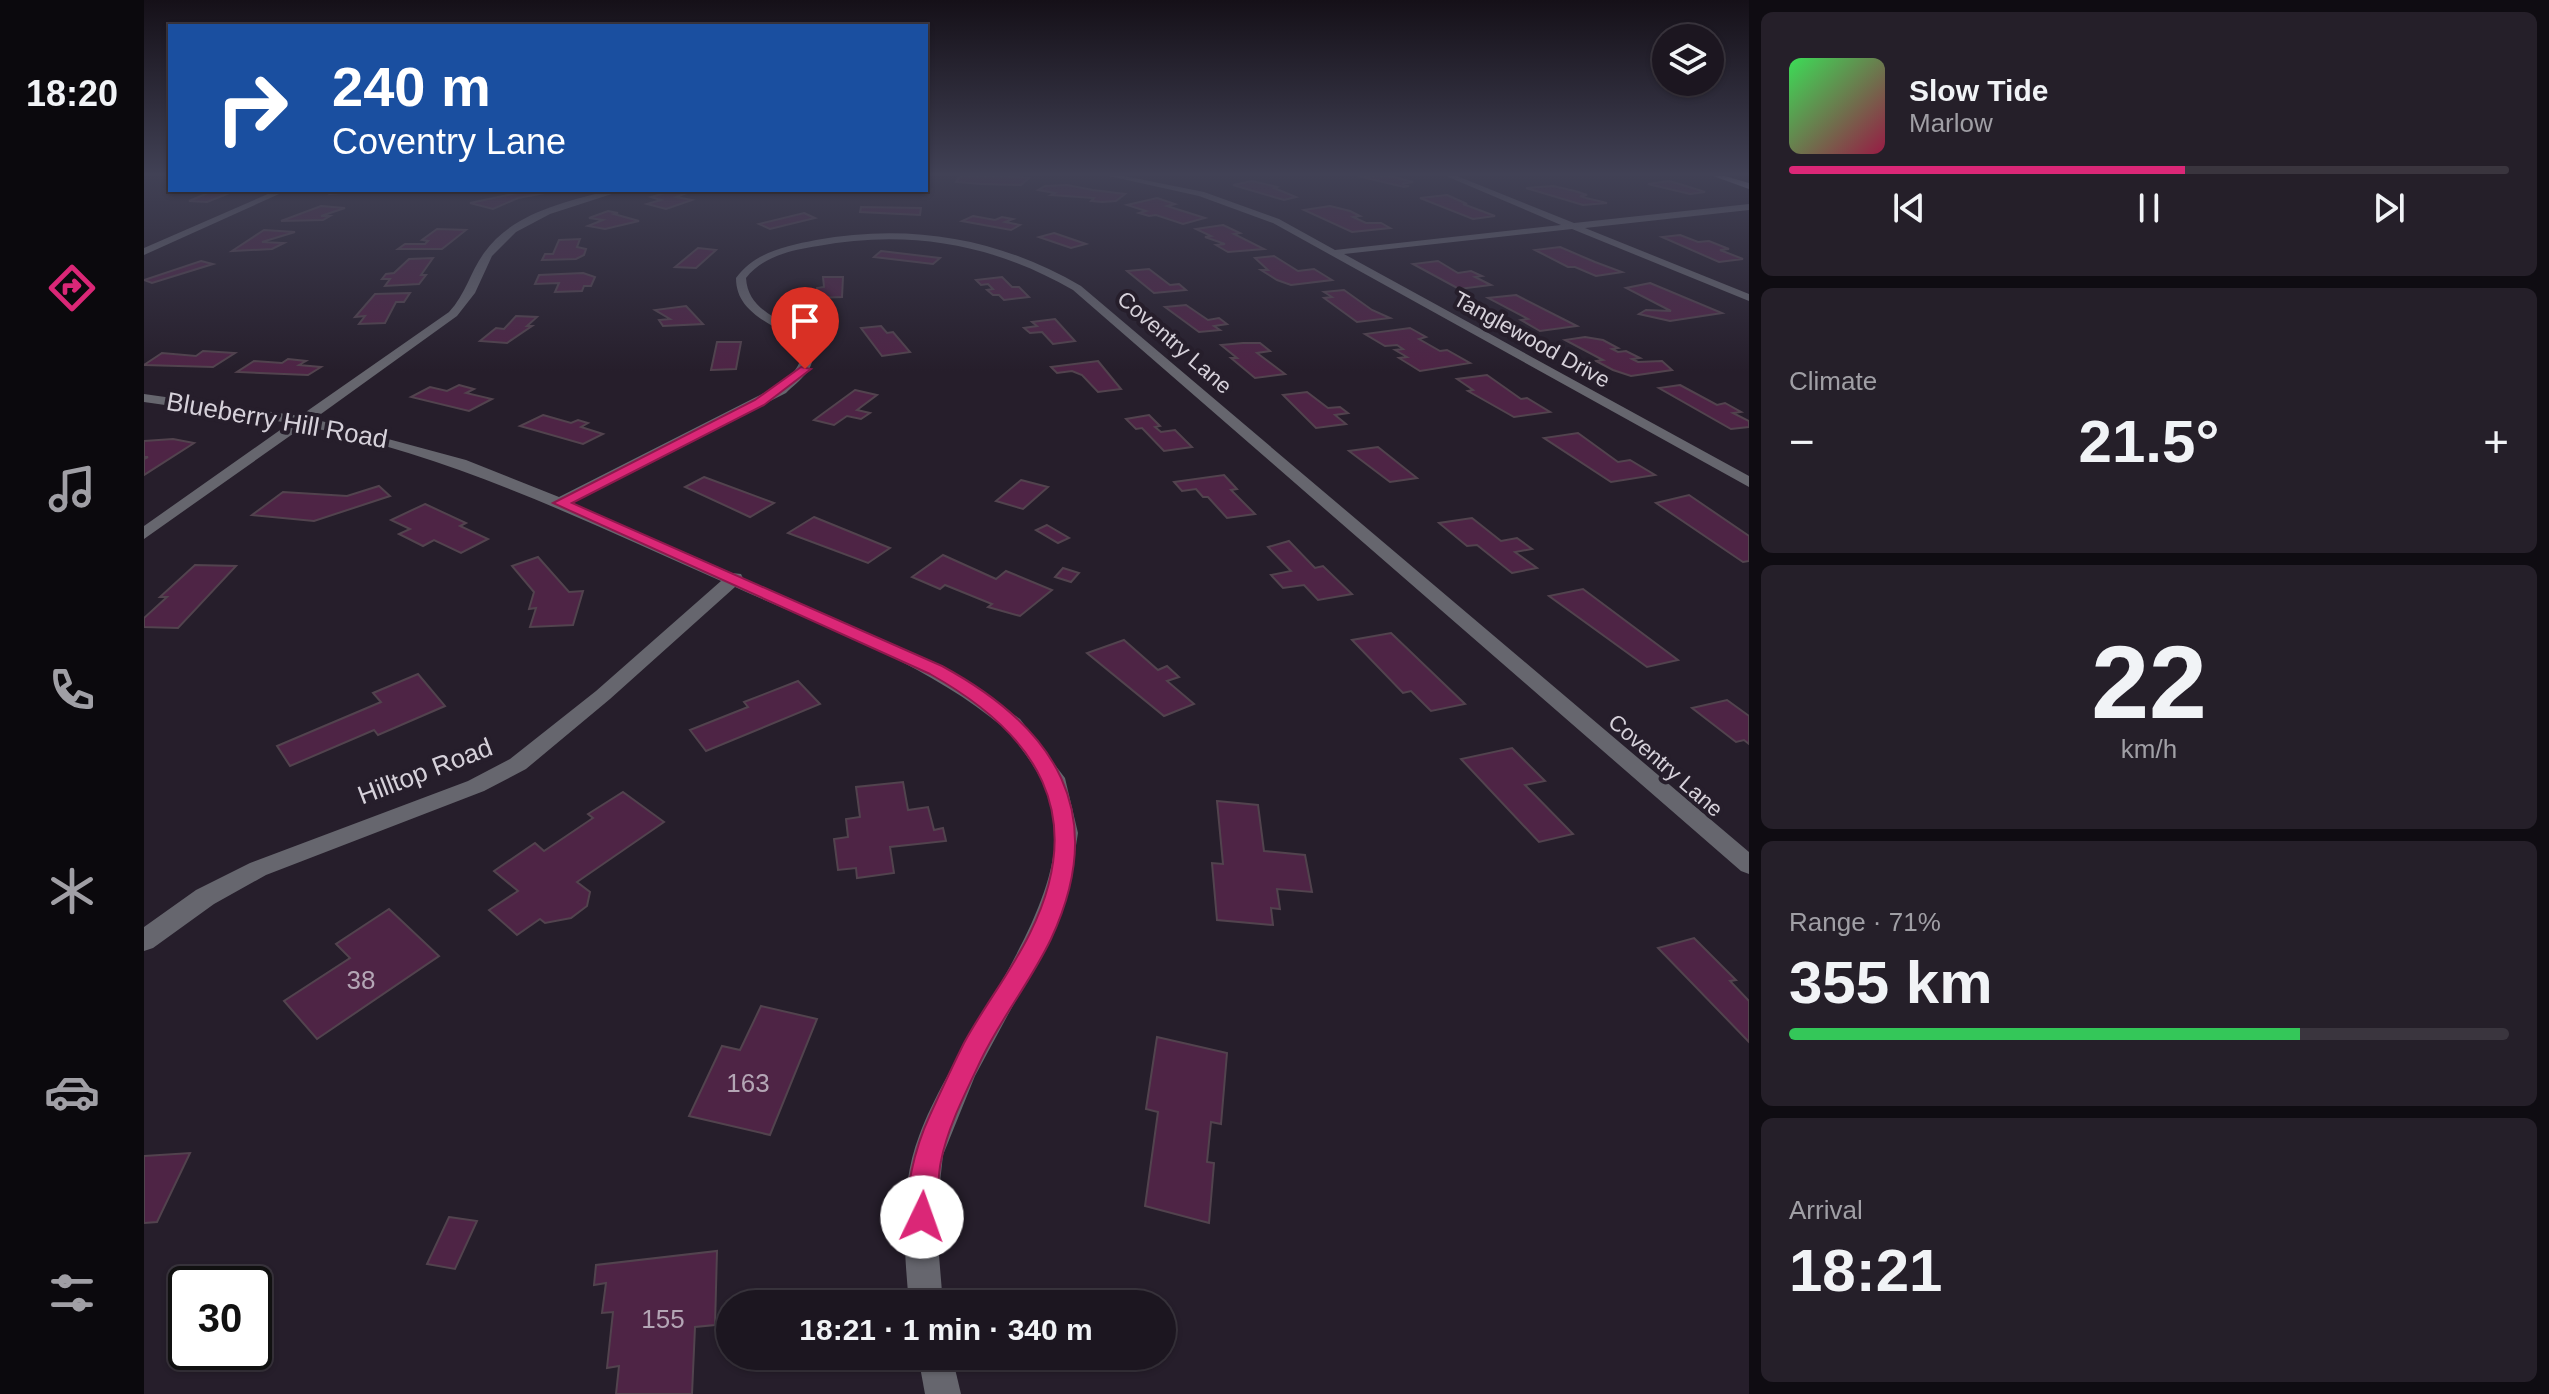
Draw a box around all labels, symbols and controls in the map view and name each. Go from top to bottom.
map controls [1652,24,1724,96]
button: layers [1652,24,1724,96]
text: 240 m [332,55,491,118]
icon: right [200,56,304,160]
text: 18:20 [26,73,118,114]
text: Slow Tide [1909,74,2048,107]
text: Marlow [1909,108,1993,138]
text: Coventry Lane [332,121,566,162]
icon: previous [1887,186,1931,230]
icon: pause [2127,186,2171,230]
icon: next [2367,186,2411,230]
icon: directions [44,260,100,316]
street label: Coventry Lane [1112,286,1237,399]
street label: Tanglewood Drive [1449,286,1614,393]
pin [771,287,839,369]
icon: arrive [783,299,827,343]
text: Climate [1789,366,1877,396]
street label: Blueberry Hill Road [164,386,390,454]
text: 21.5° [2079,408,2219,475]
text: − [1789,417,1815,466]
text: + [2483,417,2509,466]
icon: music [44,461,100,517]
text: 22 [2091,624,2207,740]
icon: phone [44,662,100,718]
street label: Coventry Lane [1603,709,1728,822]
street label: Hilltop Road [354,732,496,810]
text: km/h [2121,734,2177,764]
icon: climate [44,863,100,919]
text: Range · 71% [1789,907,1941,937]
text: 355 km [1789,949,1993,1016]
house number: 38 [347,965,375,995]
icon: car [44,1064,100,1120]
house number: 163 [726,1068,770,1098]
position arrow [880,1175,964,1259]
text: Arrival [1789,1195,1863,1225]
text: 18:21 [1789,1237,1942,1304]
icon: filters [44,1265,100,1321]
speed limit sign: 30 [168,1266,272,1370]
house number: 155 [641,1304,685,1334]
text: 18:21 · 1 min · 340 m [799,1313,1093,1346]

